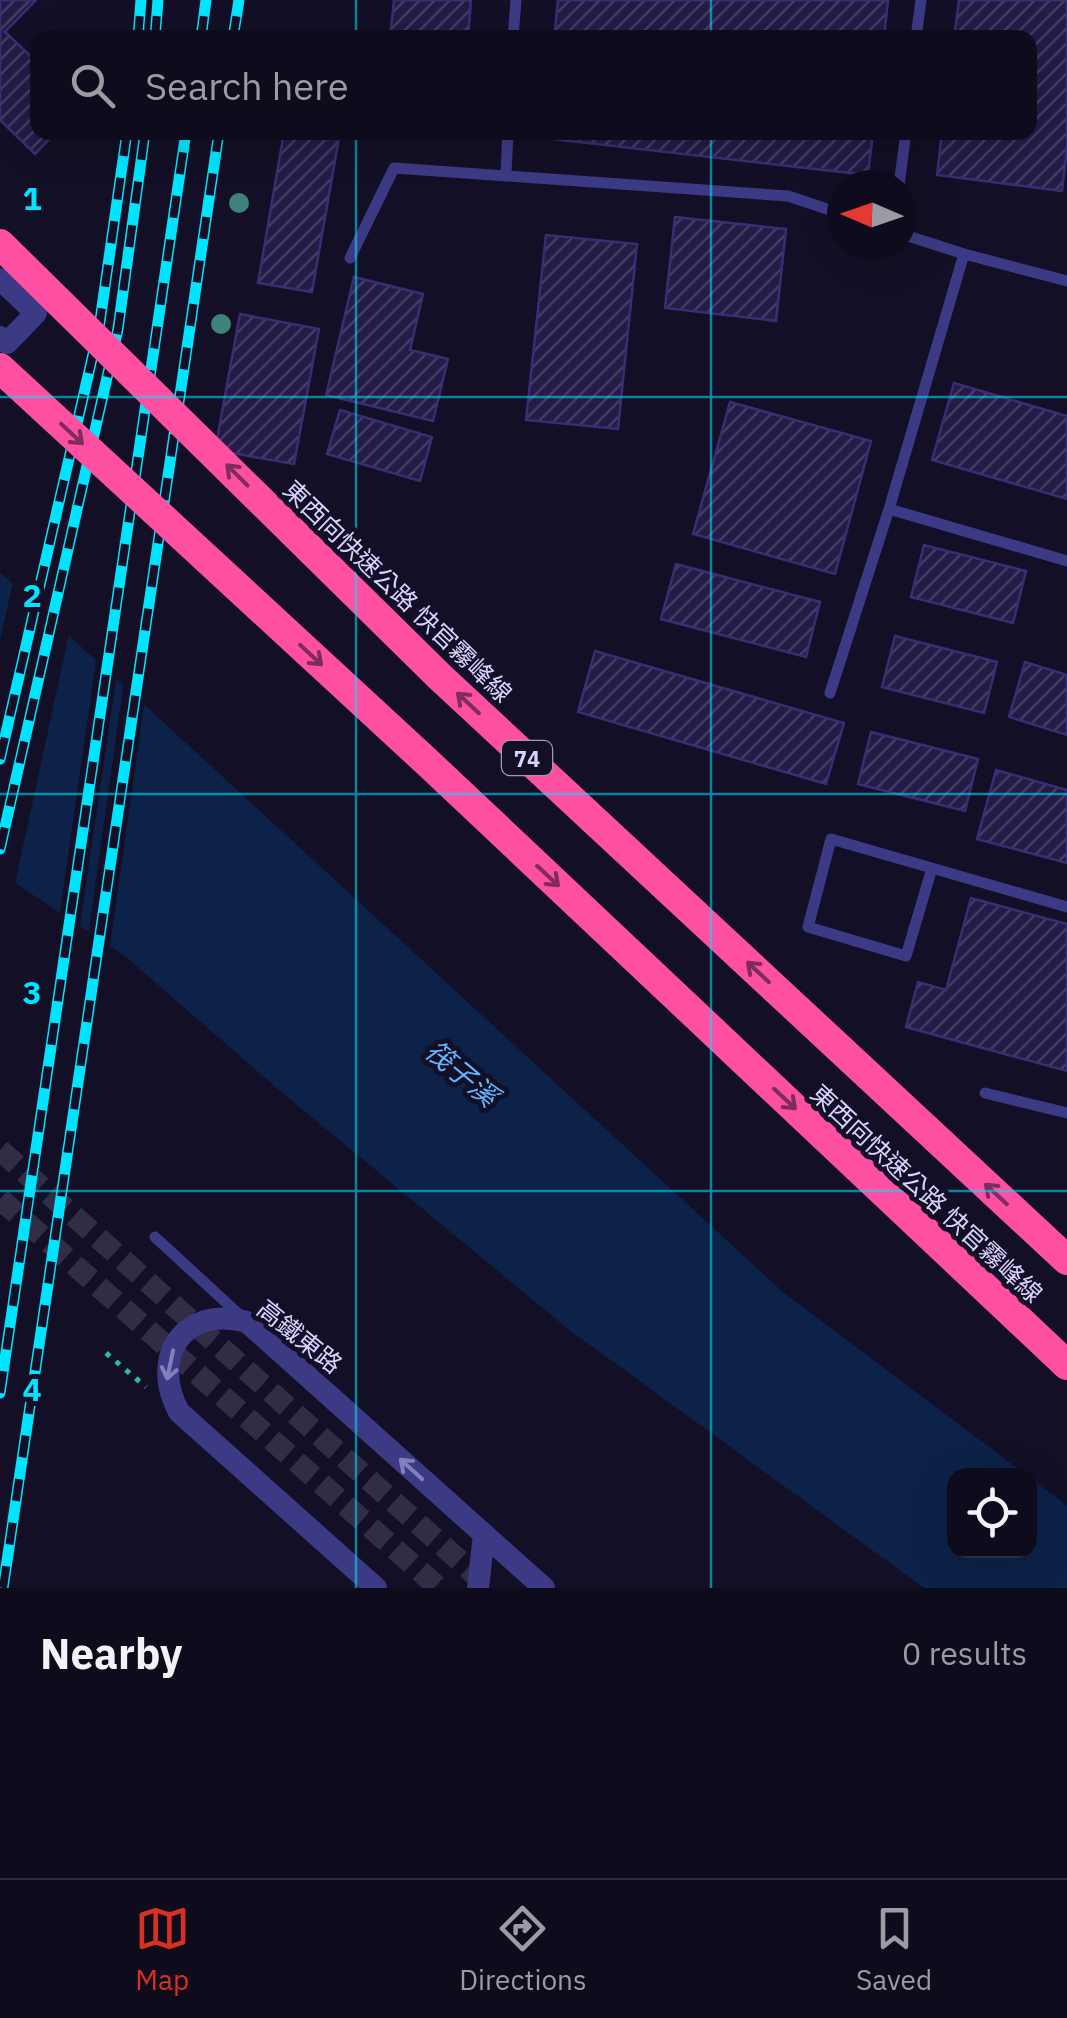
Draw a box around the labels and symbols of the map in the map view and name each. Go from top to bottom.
north arrow [827,170,917,260]
text: 1 [22,177,42,219]
one-way arrow [59,423,84,446]
one-way arrow [226,463,250,487]
street label: 東西向快速公路 快官霧峰線 [277,473,519,709]
text: 2 [22,574,42,616]
one-way arrow [298,643,323,666]
one-way arrow [457,691,481,715]
road number: 74 [502,741,552,775]
one-way arrow [536,864,560,888]
one-way arrow [746,960,770,984]
text: 3 [22,971,42,1013]
water label: 筏子溪 [418,1032,509,1117]
street label: 東西向快速公路 快官霧峰線 [804,1077,1050,1309]
one-way arrow [772,1087,797,1110]
one-way arrow [984,1182,1008,1206]
street label: 高鐵東路 [251,1292,349,1380]
one-way arrow [160,1348,179,1380]
text: 4 [22,1368,42,1410]
one-way arrow [399,1458,424,1481]

